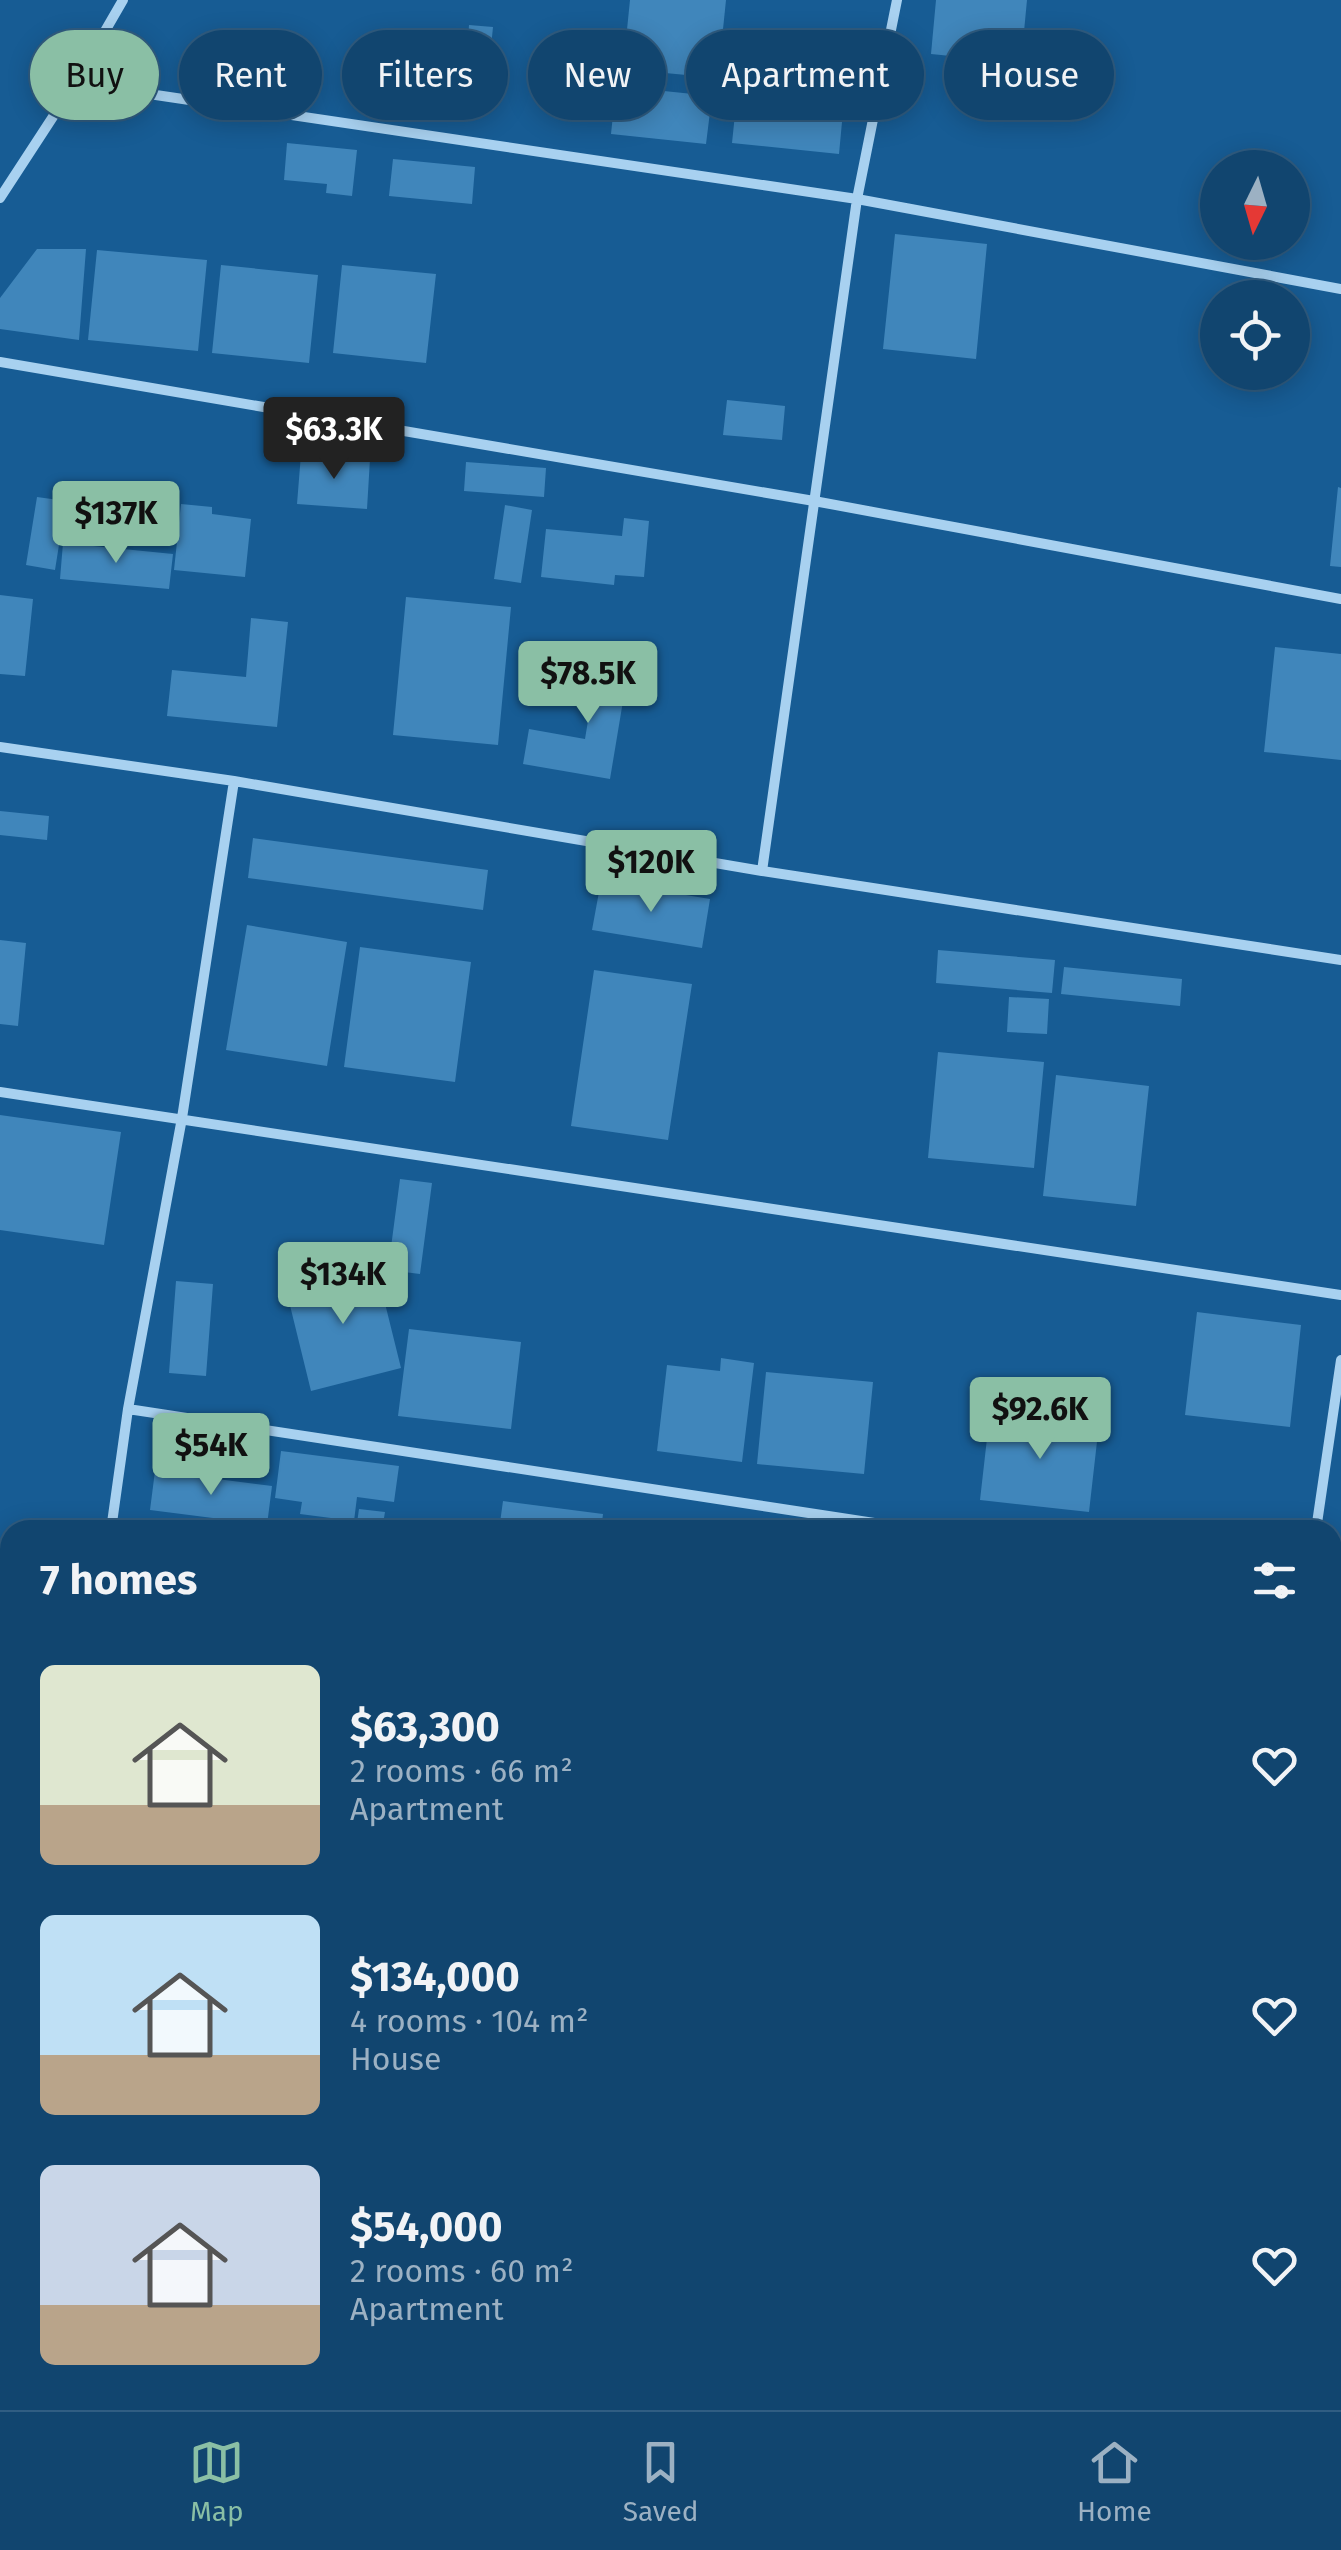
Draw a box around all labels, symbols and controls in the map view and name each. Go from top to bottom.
chip: Buy [30,30,159,120]
chip: Rent [179,30,322,120]
chip: Filters [342,30,508,120]
chip: New [528,30,666,120]
chip: Apartment [686,30,924,120]
chip: House [944,30,1114,120]
north arrow [1200,150,1310,260]
map controls [1200,150,1310,390]
button: locate [1200,280,1310,390]
pin: $63.3K [253,397,415,482]
text: $63.3K [285,410,383,448]
pin: $137K [46,481,186,566]
text: $137K [75,494,157,532]
pin: $78.5K [507,641,669,726]
text: $78.5K [540,654,636,692]
pin: $120K [581,830,721,915]
text: $120K [608,843,694,881]
pin: $134K [273,1242,413,1327]
text: $134K [300,1255,386,1293]
pin: $92.6K [959,1377,1121,1462]
text: $92.6K [992,1390,1088,1428]
pin: $54K [152,1413,270,1498]
text: $54K [174,1426,248,1464]
icon: filters [1247,1553,1302,1608]
text: 7 homes [40,1555,197,1605]
text: $63,300 [350,1702,500,1752]
icon: home [120,1705,240,1825]
icon: heart [1247,1738,1302,1793]
text: 2 rooms · 66 m² [350,1752,573,1790]
text: Apartment [350,1790,504,1828]
text: $134,000 [350,1952,520,2002]
icon: home [120,1955,240,2075]
icon: heart [1247,1988,1302,2043]
text: 4 rooms · 104 m² [350,2002,589,2040]
text: House [350,2040,441,2078]
text: $54,000 [350,2202,503,2252]
icon: home [120,2205,240,2325]
icon: heart [1247,2238,1302,2293]
text: 2 rooms · 60 m² [350,2252,574,2290]
text: Apartment [350,2290,504,2328]
tab: Map [189,2435,244,2528]
tab: Saved [623,2435,699,2528]
tab: Home [1077,2435,1152,2528]

